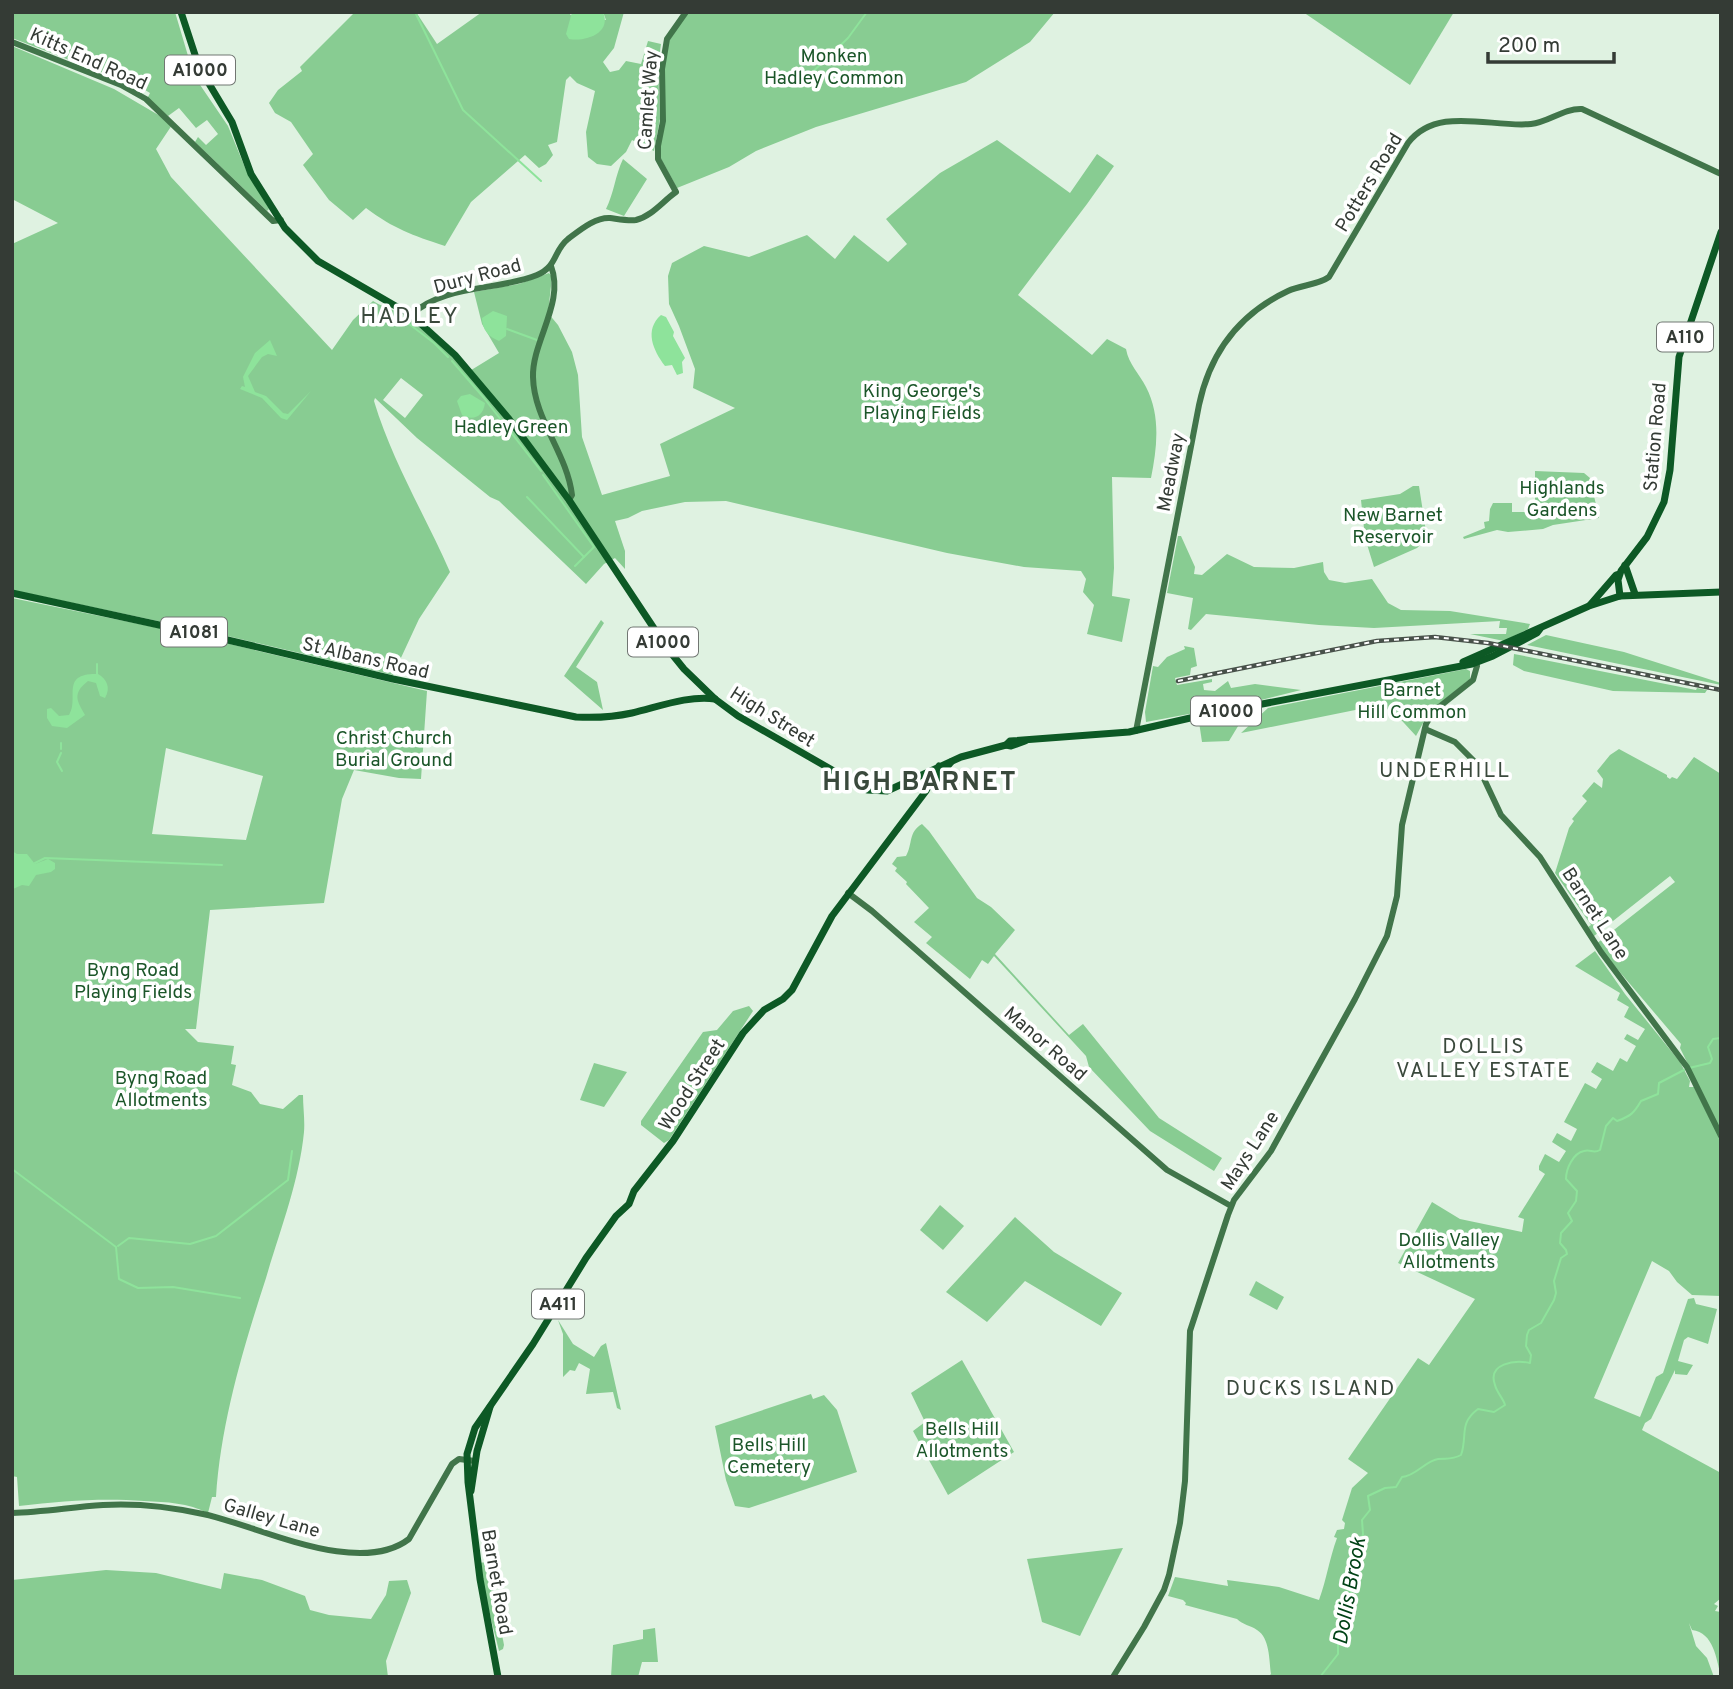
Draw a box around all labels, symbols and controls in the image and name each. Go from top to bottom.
scale bar [1488,21,1614,65]
street label: Kitts End Road [26,23,151,96]
text: 200 m [1498,33,1560,60]
park label: Monken Hadley Common [764,45,904,91]
street label: Camlet Way [634,49,664,151]
road number: A1000 [165,56,235,84]
street label: Potters Road [1331,129,1409,237]
street label: Dury Road [431,254,524,300]
district label: HADLEY [360,303,460,332]
road number: A110 [1657,323,1713,352]
park label: King George's Playing Fields [863,380,981,426]
street label: Station Road [1639,382,1673,493]
park label: Hadley Green [454,416,568,440]
street label: Meadway [1153,431,1191,514]
park label: Highlands Gardens [1519,477,1605,523]
park label: New Barnet Reservoir [1343,504,1443,550]
road number: A1081 [161,618,227,646]
road number: A1000 [628,628,698,656]
street label: St Albans Road [300,633,431,685]
park label: Barnet Hill Common [1357,679,1467,725]
street label: High Street [725,682,819,753]
road number: A1000 [1191,696,1261,726]
park label: Christ Church Burial Ground [335,727,453,773]
district label: UNDERHILL [1379,758,1511,785]
district label: HIGH BARNET [822,767,1018,800]
street label: Barnet Lane [1556,864,1633,965]
park label: Byng Road Playing Fields [74,959,192,1005]
street label: Manor Road [998,1002,1091,1087]
district label: DOLLIS VALLEY ESTATE [1396,1034,1572,1085]
street label: Wood Street [654,1035,731,1136]
park label: Byng Road Allotments [115,1067,207,1113]
street label: Mays Lane [1216,1107,1285,1195]
park label: Dollis Valley Allotments [1398,1229,1500,1275]
road number: A411 [532,1289,584,1318]
district label: DUCKS ISLAND [1226,1376,1396,1403]
park label: Bells Hill Allotments [916,1418,1008,1464]
park label: Bells Hill Cemetery [727,1434,811,1480]
street label: Galley Lane [220,1494,323,1544]
street label: Barnet Road [475,1528,517,1637]
water label: Dollis Brook [1328,1535,1373,1647]

